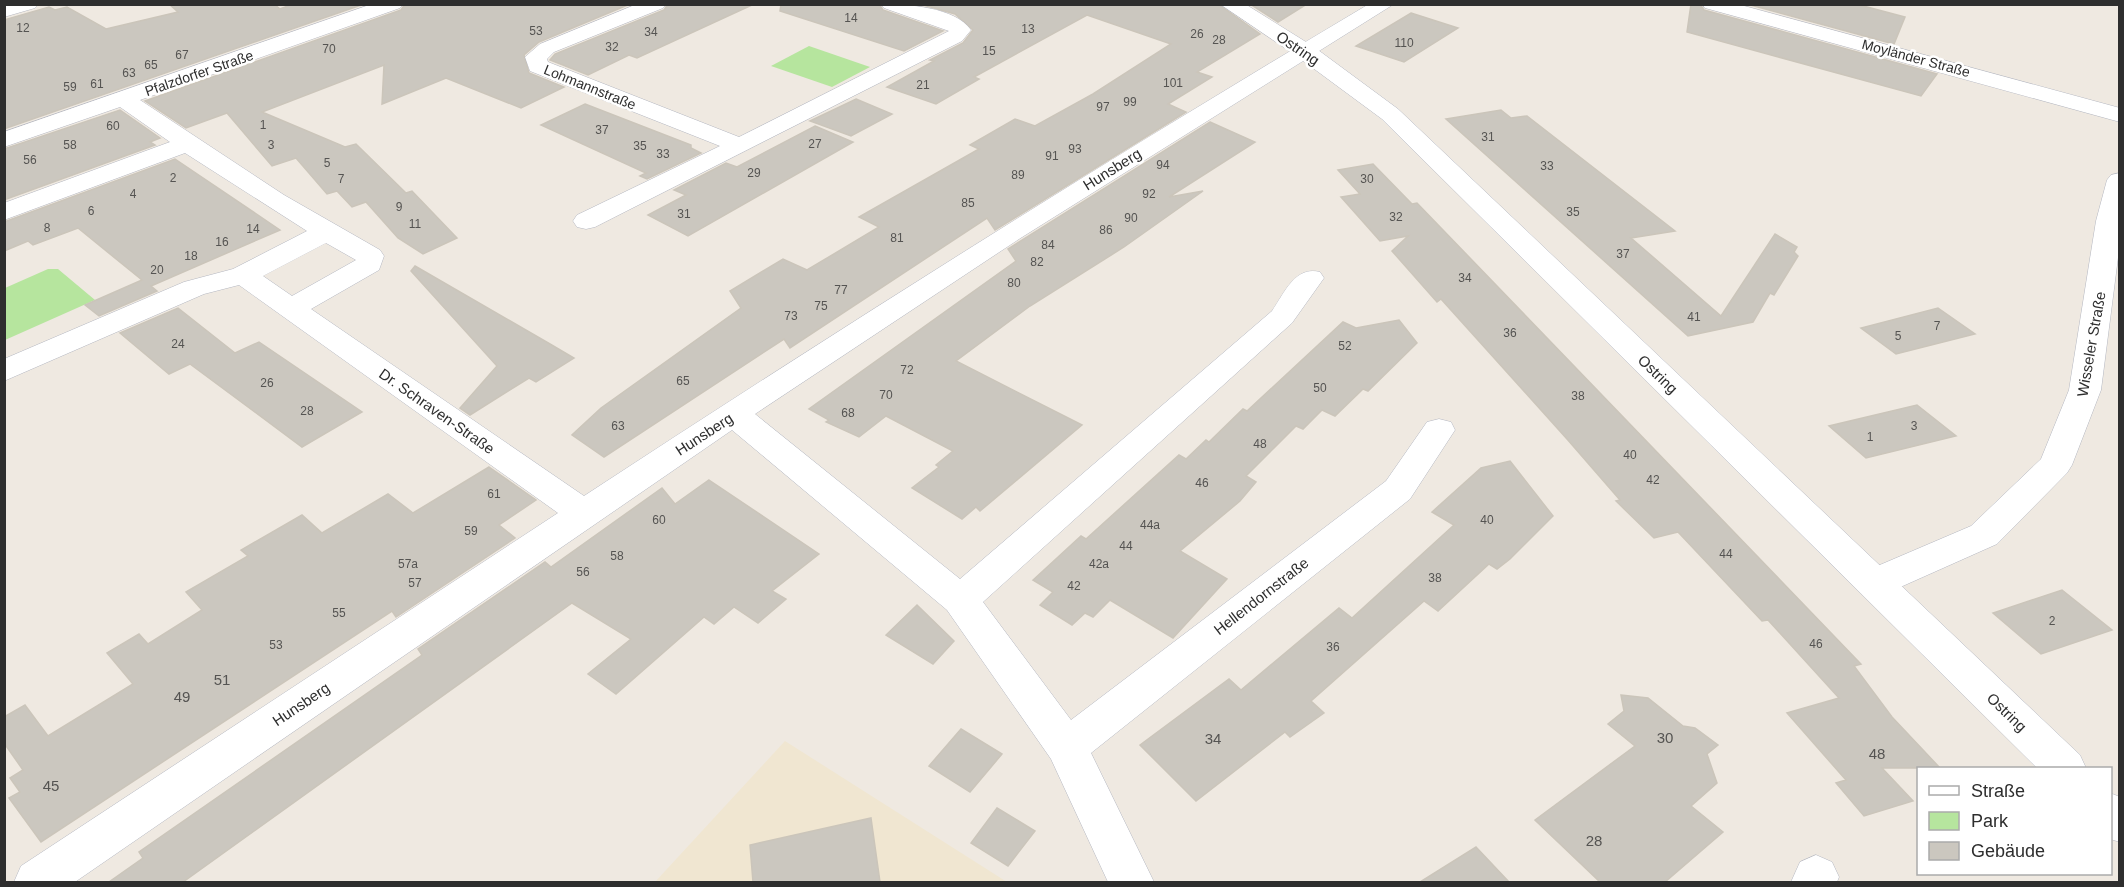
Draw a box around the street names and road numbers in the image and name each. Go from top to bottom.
street label: Ostring [1273,27,1323,69]
street label: Moyländer Straße [1860,36,1972,80]
street label: Pfalzdorfer Straße [143,47,256,99]
street label: Lohmannstraße [542,61,639,113]
street label: Hunsberg [1080,145,1144,193]
street label: Wisseler Straße [2073,290,2109,398]
street label: Ostring [1635,351,1681,397]
street label: Dr. Schraven-Straße [376,365,498,457]
street label: Hunsberg [672,409,736,459]
street label: Hellendornstraße [1210,554,1312,638]
street label: Hunsberg [269,679,333,729]
street label: Ostring [1984,689,2030,735]

